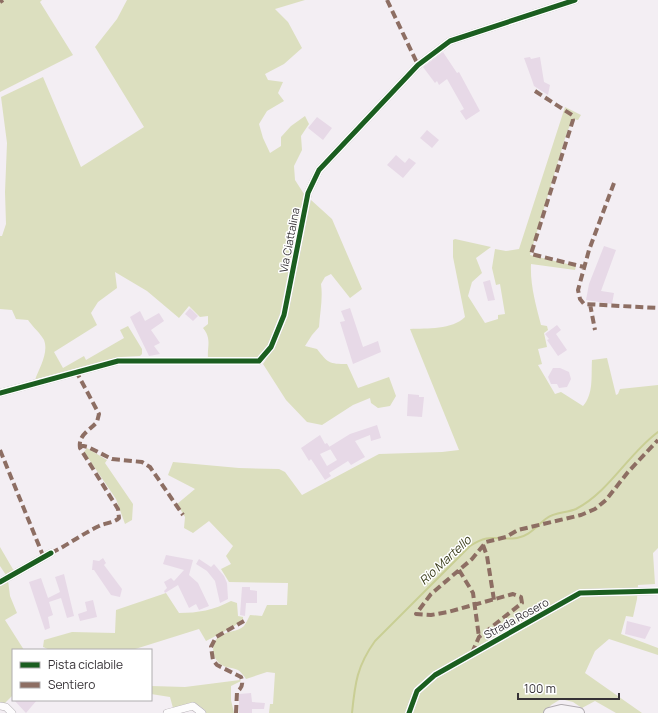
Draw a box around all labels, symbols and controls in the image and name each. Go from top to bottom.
street label: Via Ciattalina [275,206,303,274]
water label: Rio Martello [415,531,475,588]
street label: Strada Rosero [481,594,551,642]
legend [12,649,152,701]
text: Pista ciclabile [48,656,123,673]
scale bar [518,675,619,701]
text: Sentiero [48,676,95,693]
text: 100 m [524,680,556,697]

